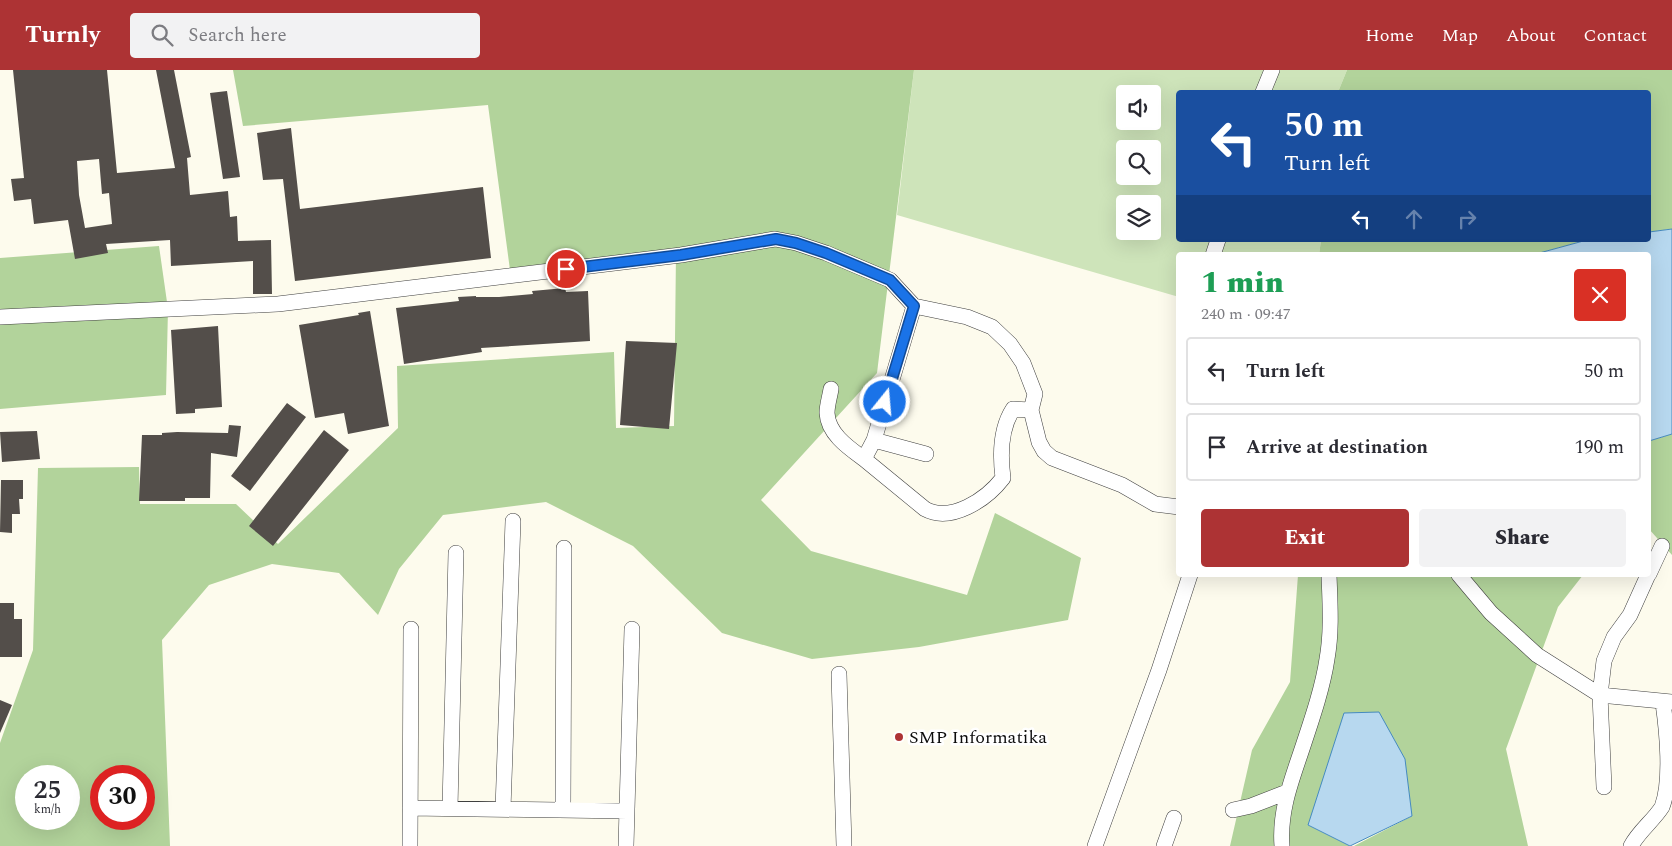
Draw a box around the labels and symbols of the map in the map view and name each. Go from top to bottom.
pin [545,248,587,290]
position arrow [858,375,910,427]
place label: SMP Informatika [909,724,1047,751]
marker: SMP Informatika [893,731,905,743]
speed limit sign: 30 [90,765,155,830]

